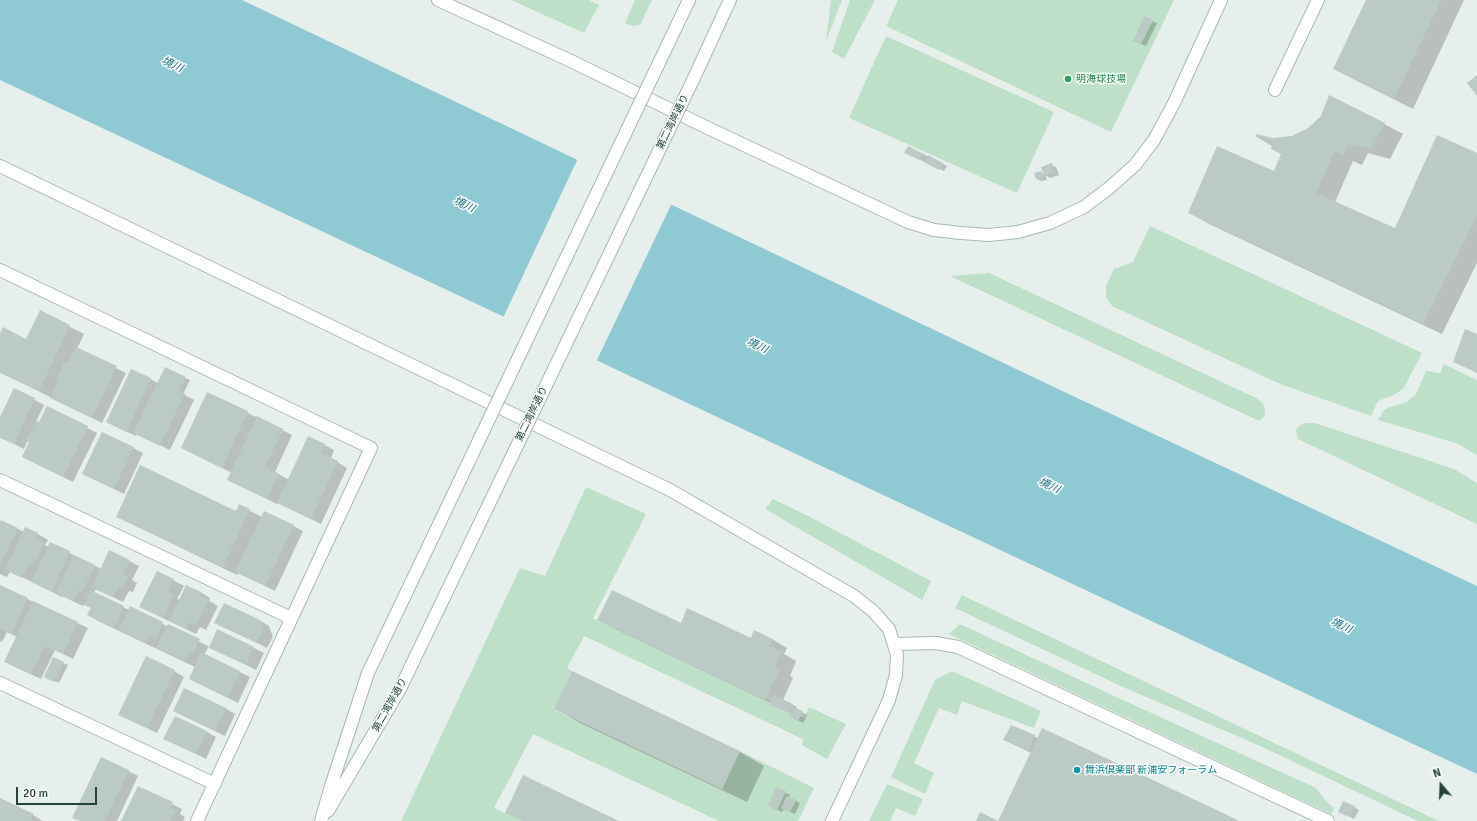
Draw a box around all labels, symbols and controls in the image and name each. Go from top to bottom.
water label: 境川 [159,54,185,76]
place label: 明海球技場 [1076,73,1126,85]
marker: 明海球技場 [1063,74,1073,84]
street label: 第二湾岸通り [654,92,692,152]
water label: 境川 [451,194,477,216]
water label: 境川 [744,335,770,357]
street label: 第二湾岸通り [513,384,551,444]
water label: 境川 [1036,475,1062,497]
water label: 境川 [1328,615,1354,637]
street label: 第二湾岸通り [370,676,410,734]
place label: 舞浜倶楽部 新浦安フォーラム [1085,764,1217,776]
marker: 舞浜倶楽部 新浦安フォーラム [1072,765,1082,775]
north arrow [1421,765,1461,805]
text: N [1431,766,1443,781]
scale bar [18,779,99,805]
text: 20 m [23,786,48,801]

